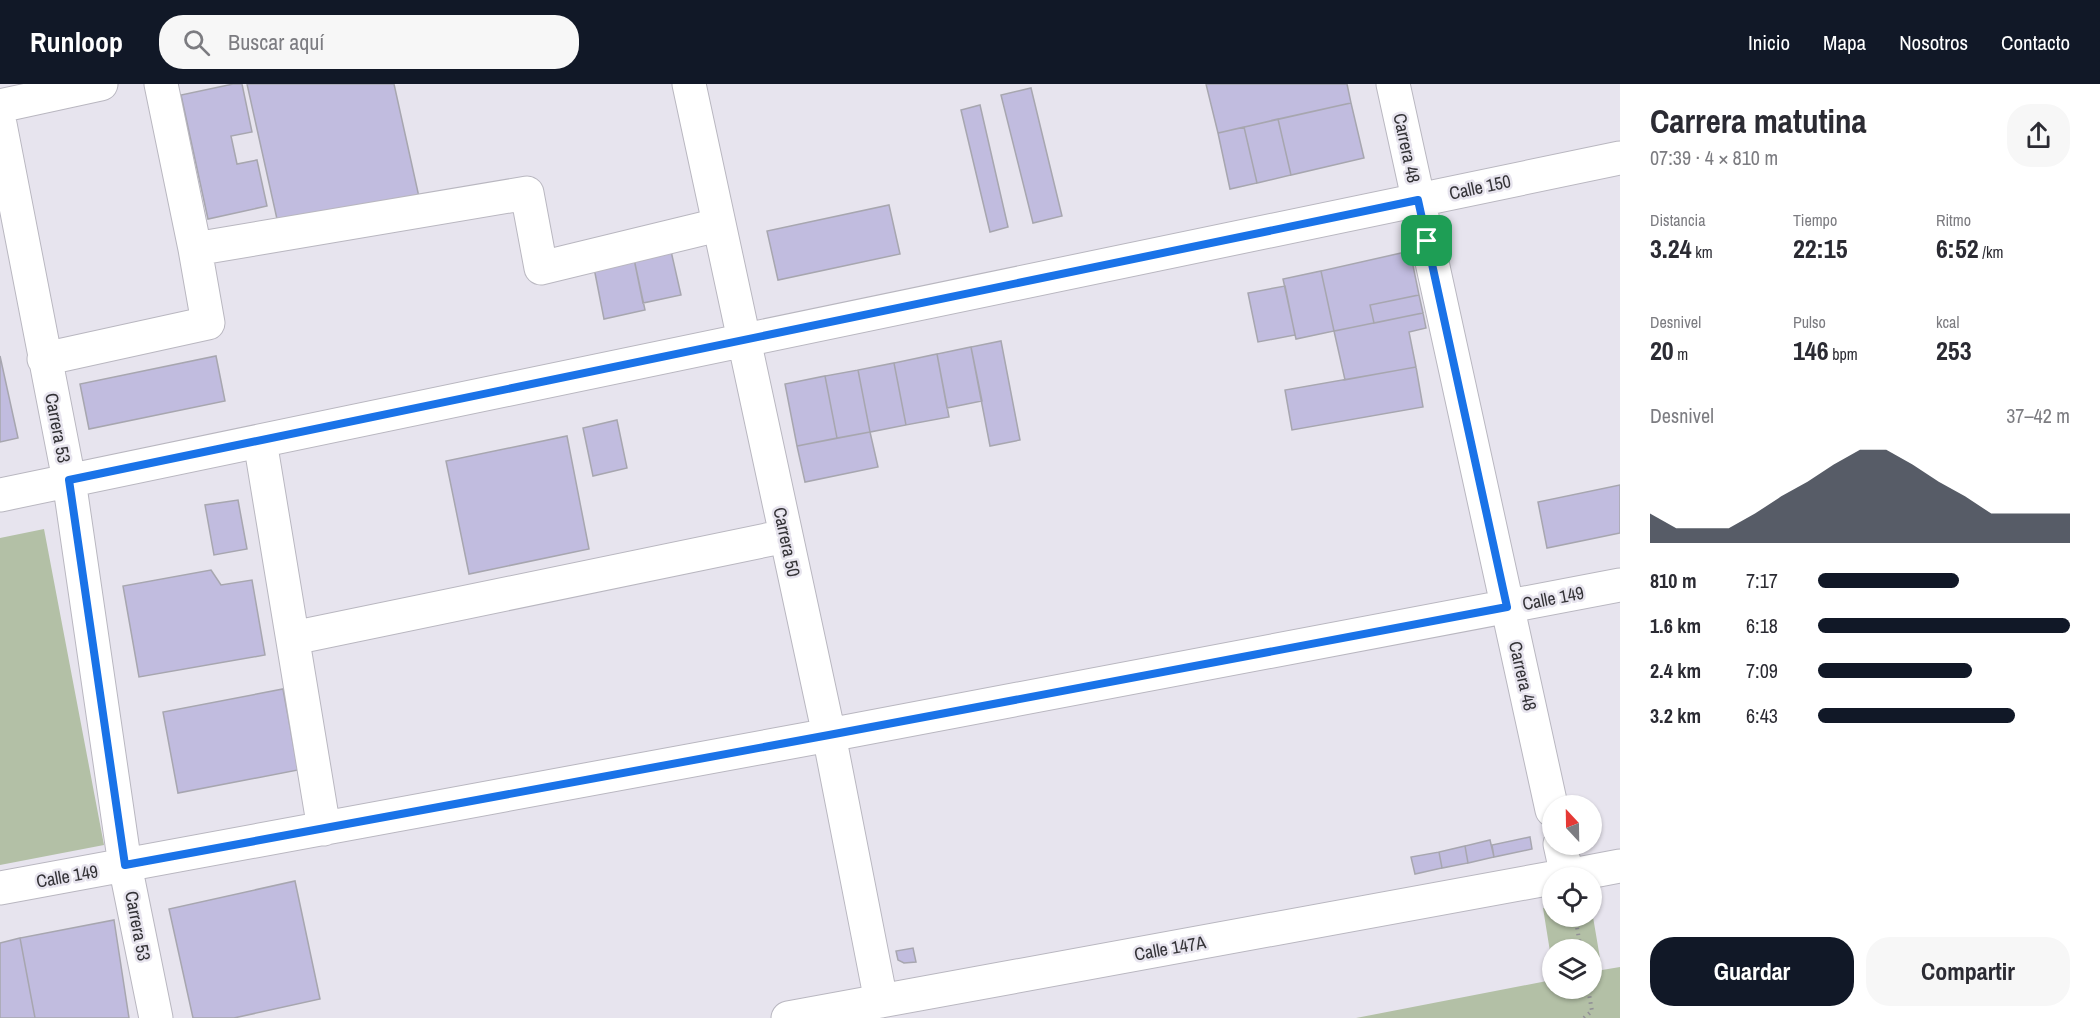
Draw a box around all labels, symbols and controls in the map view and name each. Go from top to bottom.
search box [159,15,579,69]
text: Runloop [30,23,123,61]
icon: search [180,26,213,59]
text: Buscar aquí [228,27,324,57]
text: Inicio [1748,28,1790,57]
text: Mapa [1823,28,1866,57]
text: Nosotros [1899,28,1968,57]
text: Contacto [2001,28,2070,57]
text: Carrera matutina [1650,99,1867,143]
button: share [2007,104,2070,167]
street label: Carrera 48 [1387,111,1427,185]
text: 07:39 · 4 × 810 m [1650,144,1778,171]
street label: Calle 150 [1447,168,1513,206]
text: Distancia [1650,209,1705,231]
text: Tiempo [1793,209,1837,231]
text: Ritmo [1936,209,1971,231]
pin [1401,215,1452,266]
icon: arrive [1410,224,1443,257]
text: 3.24 [1650,231,1692,266]
text: 22:15 [1793,231,1848,266]
text: 6:52 [1936,231,1979,266]
text: km [1692,241,1713,263]
text: /km [1979,241,2003,263]
text: Desnivel [1650,311,1701,333]
text: Pulso [1793,311,1826,333]
text: kcal [1936,311,1959,333]
text: 20 [1650,333,1674,368]
text: 146 [1793,333,1829,368]
text: 253 [1936,333,1972,368]
text: m [1674,343,1688,365]
text: bpm [1829,343,1858,365]
street label: Carrera 53 [39,391,77,465]
text: Desnivel [1650,402,1714,429]
text: 37–42 m [2006,402,2070,429]
street label: Carrera 50 [767,505,807,579]
text: 810 m [1650,567,1697,594]
text: 7:17 [1746,567,1778,594]
street label: Calle 149 [1520,580,1586,616]
text: 1.6 km [1650,612,1701,639]
text: 6:18 [1746,612,1778,639]
street label: Carrera 48 [1503,639,1543,713]
text: 2.4 km [1650,657,1701,684]
text: 7:09 [1746,657,1778,684]
text: 3.2 km [1650,702,1701,729]
text: 6:43 [1746,702,1778,729]
north arrow [1542,795,1602,855]
map controls [1542,795,1602,999]
street label: Calle 149 [34,858,100,894]
button: locate [1542,867,1602,927]
street label: Carrera 53 [119,889,157,963]
street label: Calle 147A [1132,929,1208,967]
button: Guardar [1650,937,1854,1006]
button: Compartir [1866,937,2070,1006]
button: layers [1542,939,1602,999]

